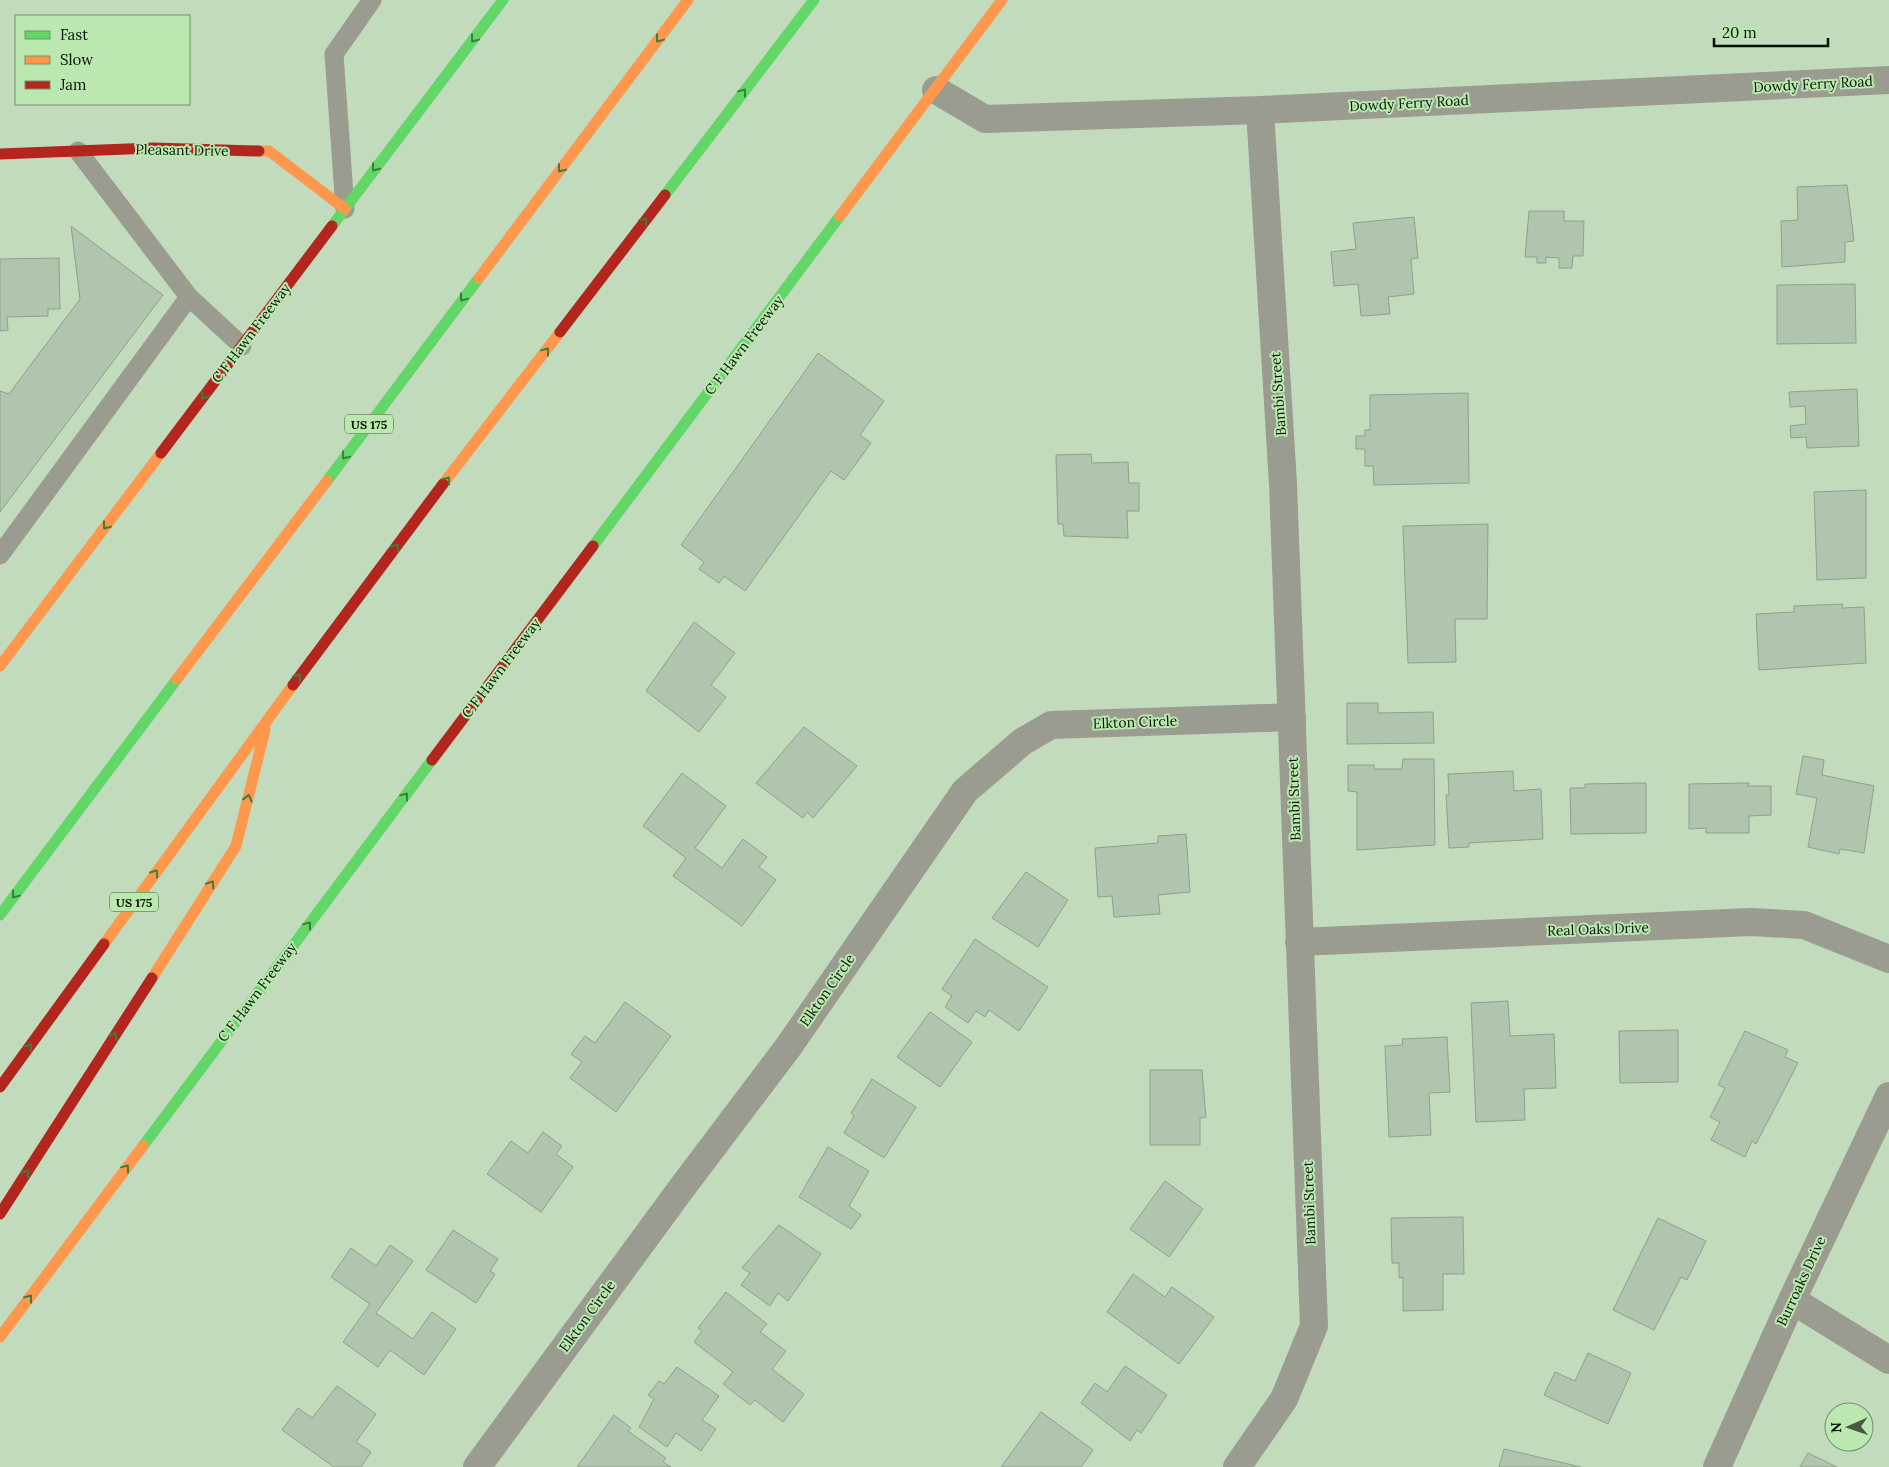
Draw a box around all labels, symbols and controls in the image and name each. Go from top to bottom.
legend [15,15,190,105]
scale bar [1714,15,1828,47]
text: 20 m [1722,23,1757,42]
text: Fast [60,25,88,44]
one-way arrow [471,33,479,42]
one-way arrow [656,33,665,43]
text: Slow [60,50,93,69]
street label: Dowdy Ferry Road [1753,72,1873,96]
text: Jam [59,75,87,94]
one-way arrow [737,88,746,98]
street label: Dowdy Ferry Road [1349,91,1469,115]
street label: Pleasant Drive [135,140,229,160]
one-way arrow [373,162,381,171]
one-way arrow [558,163,567,173]
one-way arrow [639,218,647,227]
street label: C F Hawn Freeway [208,279,295,386]
street label: C F Hawn Freeway [701,291,788,398]
one-way arrow [461,292,469,301]
one-way arrow [540,347,549,356]
street label: Bambi Street [1266,351,1290,436]
one-way arrow [201,390,210,400]
road number: US 175 [345,414,393,434]
one-way arrow [342,450,350,459]
one-way arrow [441,476,450,486]
one-way arrow [103,520,112,530]
one-way arrow [390,544,398,553]
street label: C F Hawn Freeway [458,614,545,721]
one-way arrow [292,673,301,683]
street label: Elkton Circle [1093,712,1178,732]
street label: Bambi Street [1284,756,1304,841]
one-way arrow [399,792,408,802]
one-way arrow [242,794,253,803]
one-way arrow [149,870,158,879]
one-way arrow [205,880,214,890]
one-way arrow [12,890,21,899]
road number: US 175 [110,892,158,912]
street label: Real Oaks Drive [1547,918,1650,940]
one-way arrow [302,922,310,931]
street label: C F Hawn Freeway [214,938,301,1045]
street label: Elkton Circle [795,950,859,1030]
one-way arrow [108,1032,117,1041]
one-way arrow [23,1044,32,1053]
street label: Bambi Street [1299,1160,1319,1245]
one-way arrow [120,1164,129,1174]
one-way arrow [20,1169,30,1178]
street label: Burroaks Drive [1772,1233,1830,1329]
street label: Elkton Circle [555,1276,619,1355]
one-way arrow [23,1294,32,1304]
north arrow [1824,1402,1874,1452]
text: N [1827,1422,1845,1433]

